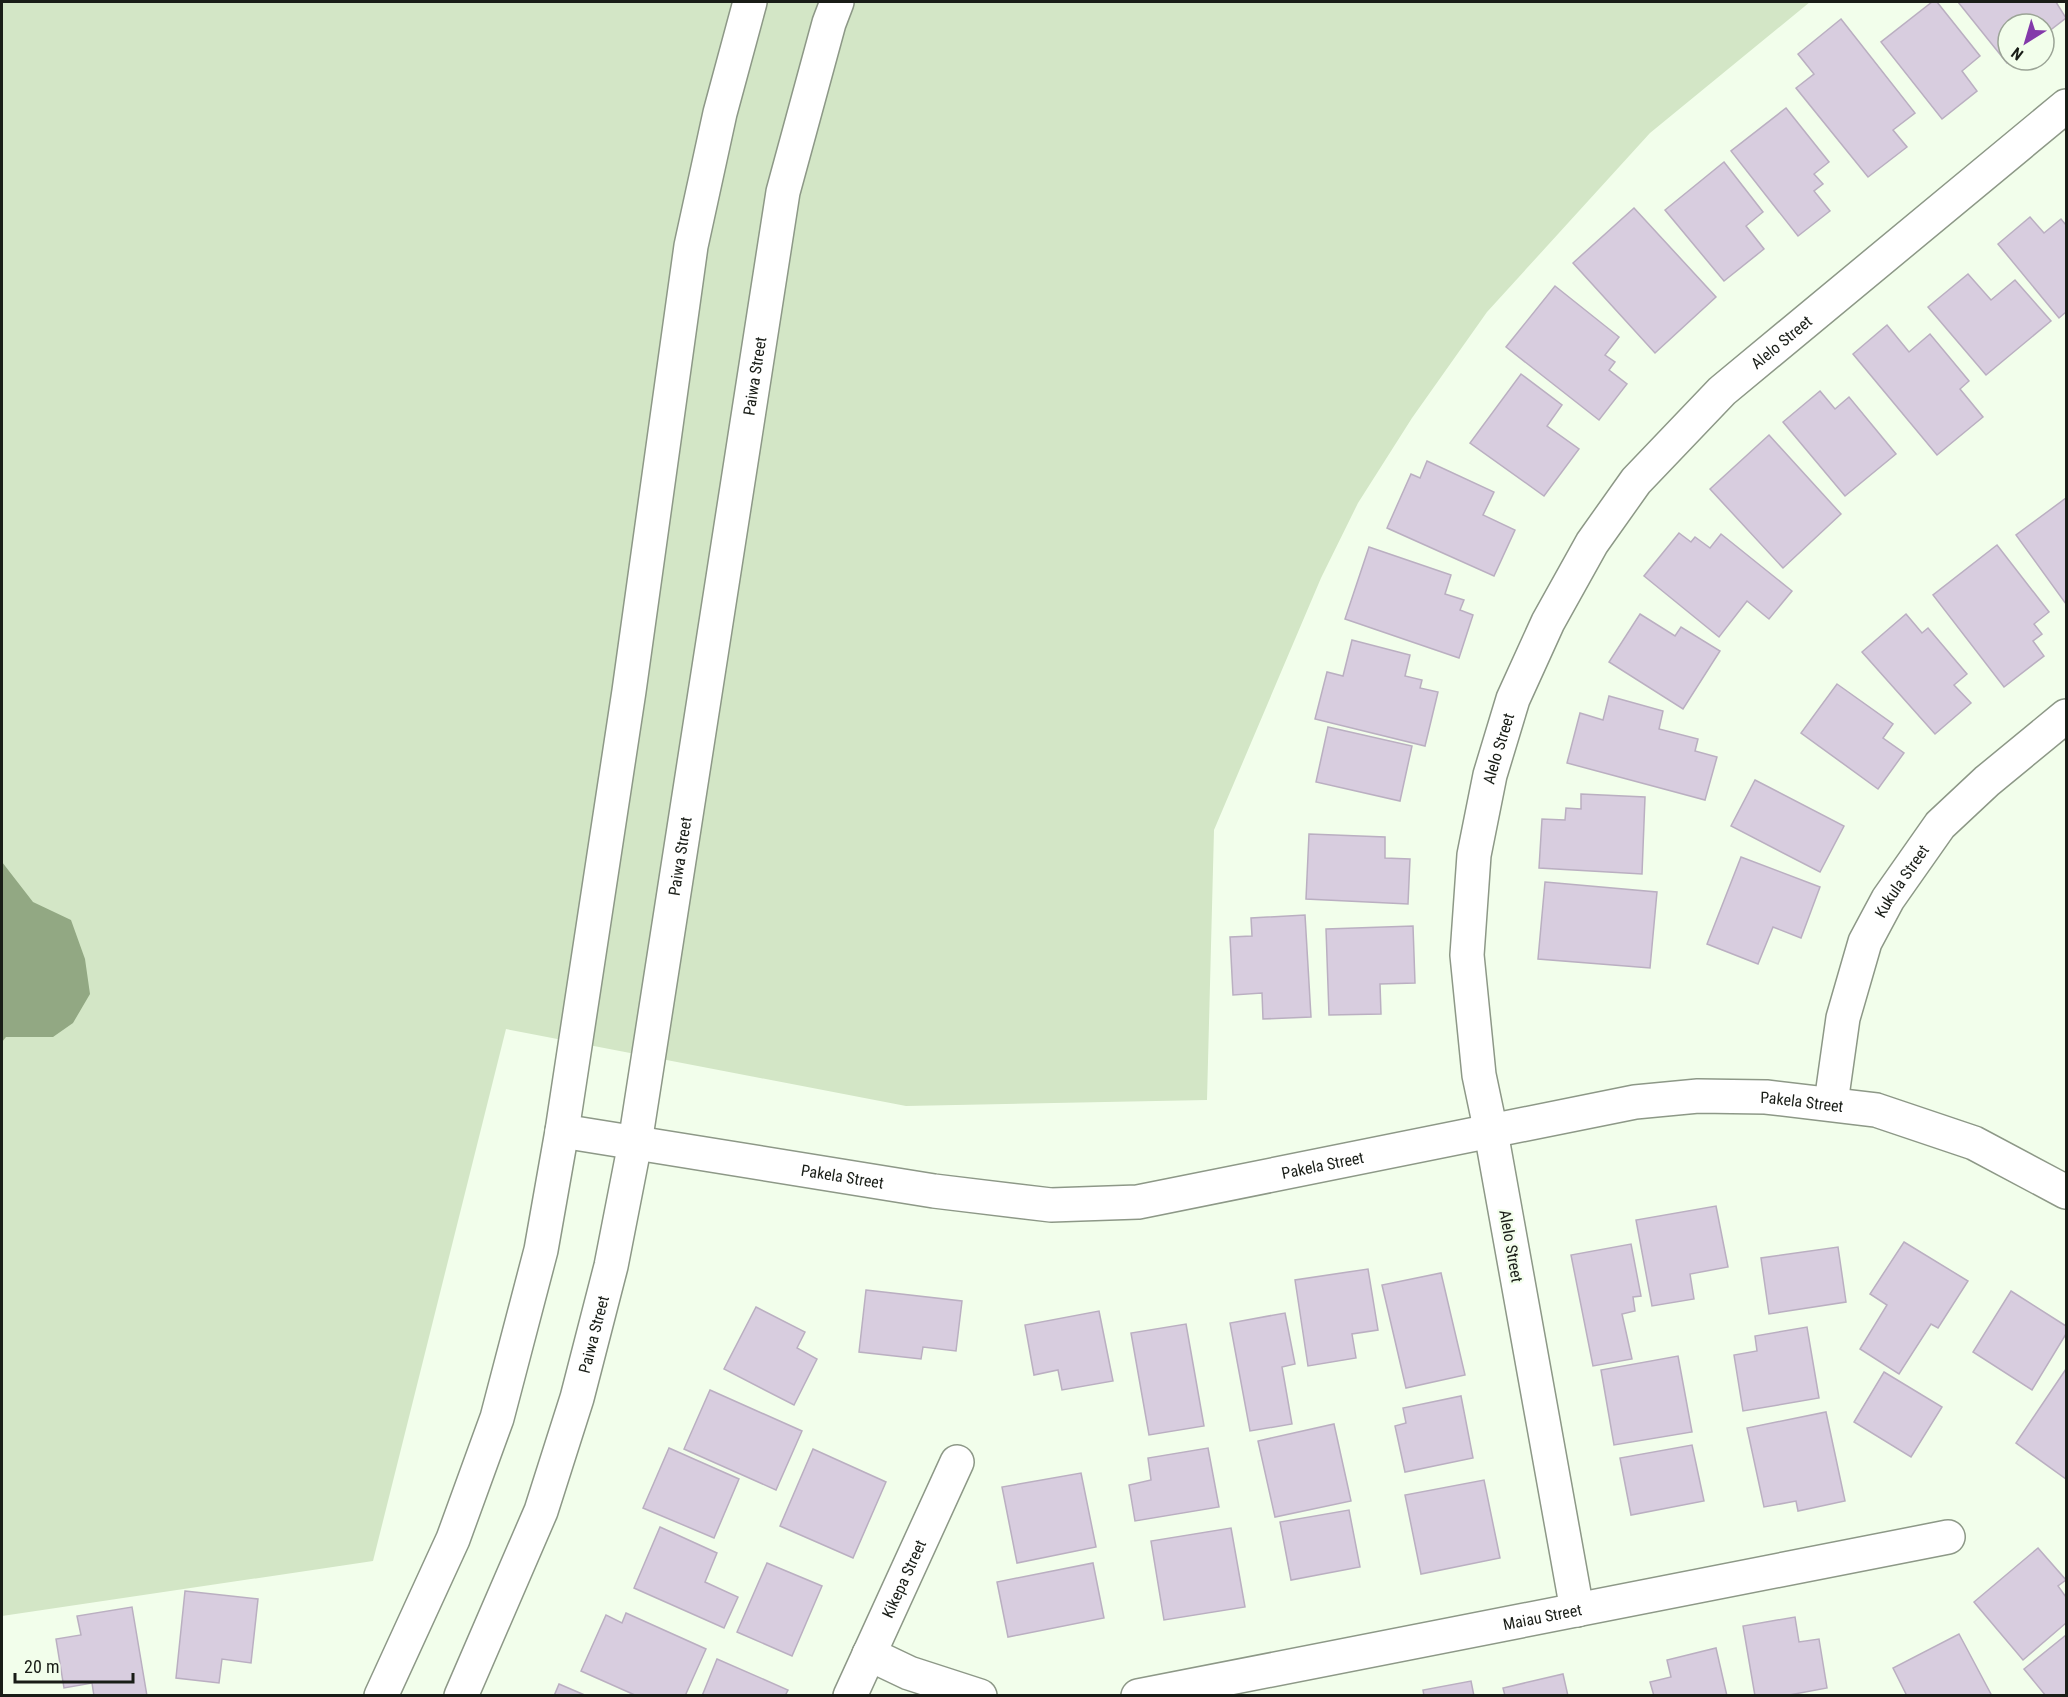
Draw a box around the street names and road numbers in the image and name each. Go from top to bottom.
street label: Alelo Street [1747,311,1816,373]
street label: Paiwa Street [739,335,770,417]
street label: Alelo Street [1479,710,1518,786]
street label: Paiwa Street [664,815,695,897]
street label: Kukula Street [1870,841,1933,921]
street label: Pakela Street [1760,1087,1845,1116]
street label: Pakela Street [1280,1147,1366,1182]
street label: Pakela Street [800,1160,885,1192]
street label: Alelo Street [1495,1208,1527,1284]
street label: Paiwa Street [574,1293,613,1375]
street label: Kikepa Street [878,1536,930,1621]
street label: Maiau Street [1501,1600,1584,1634]

